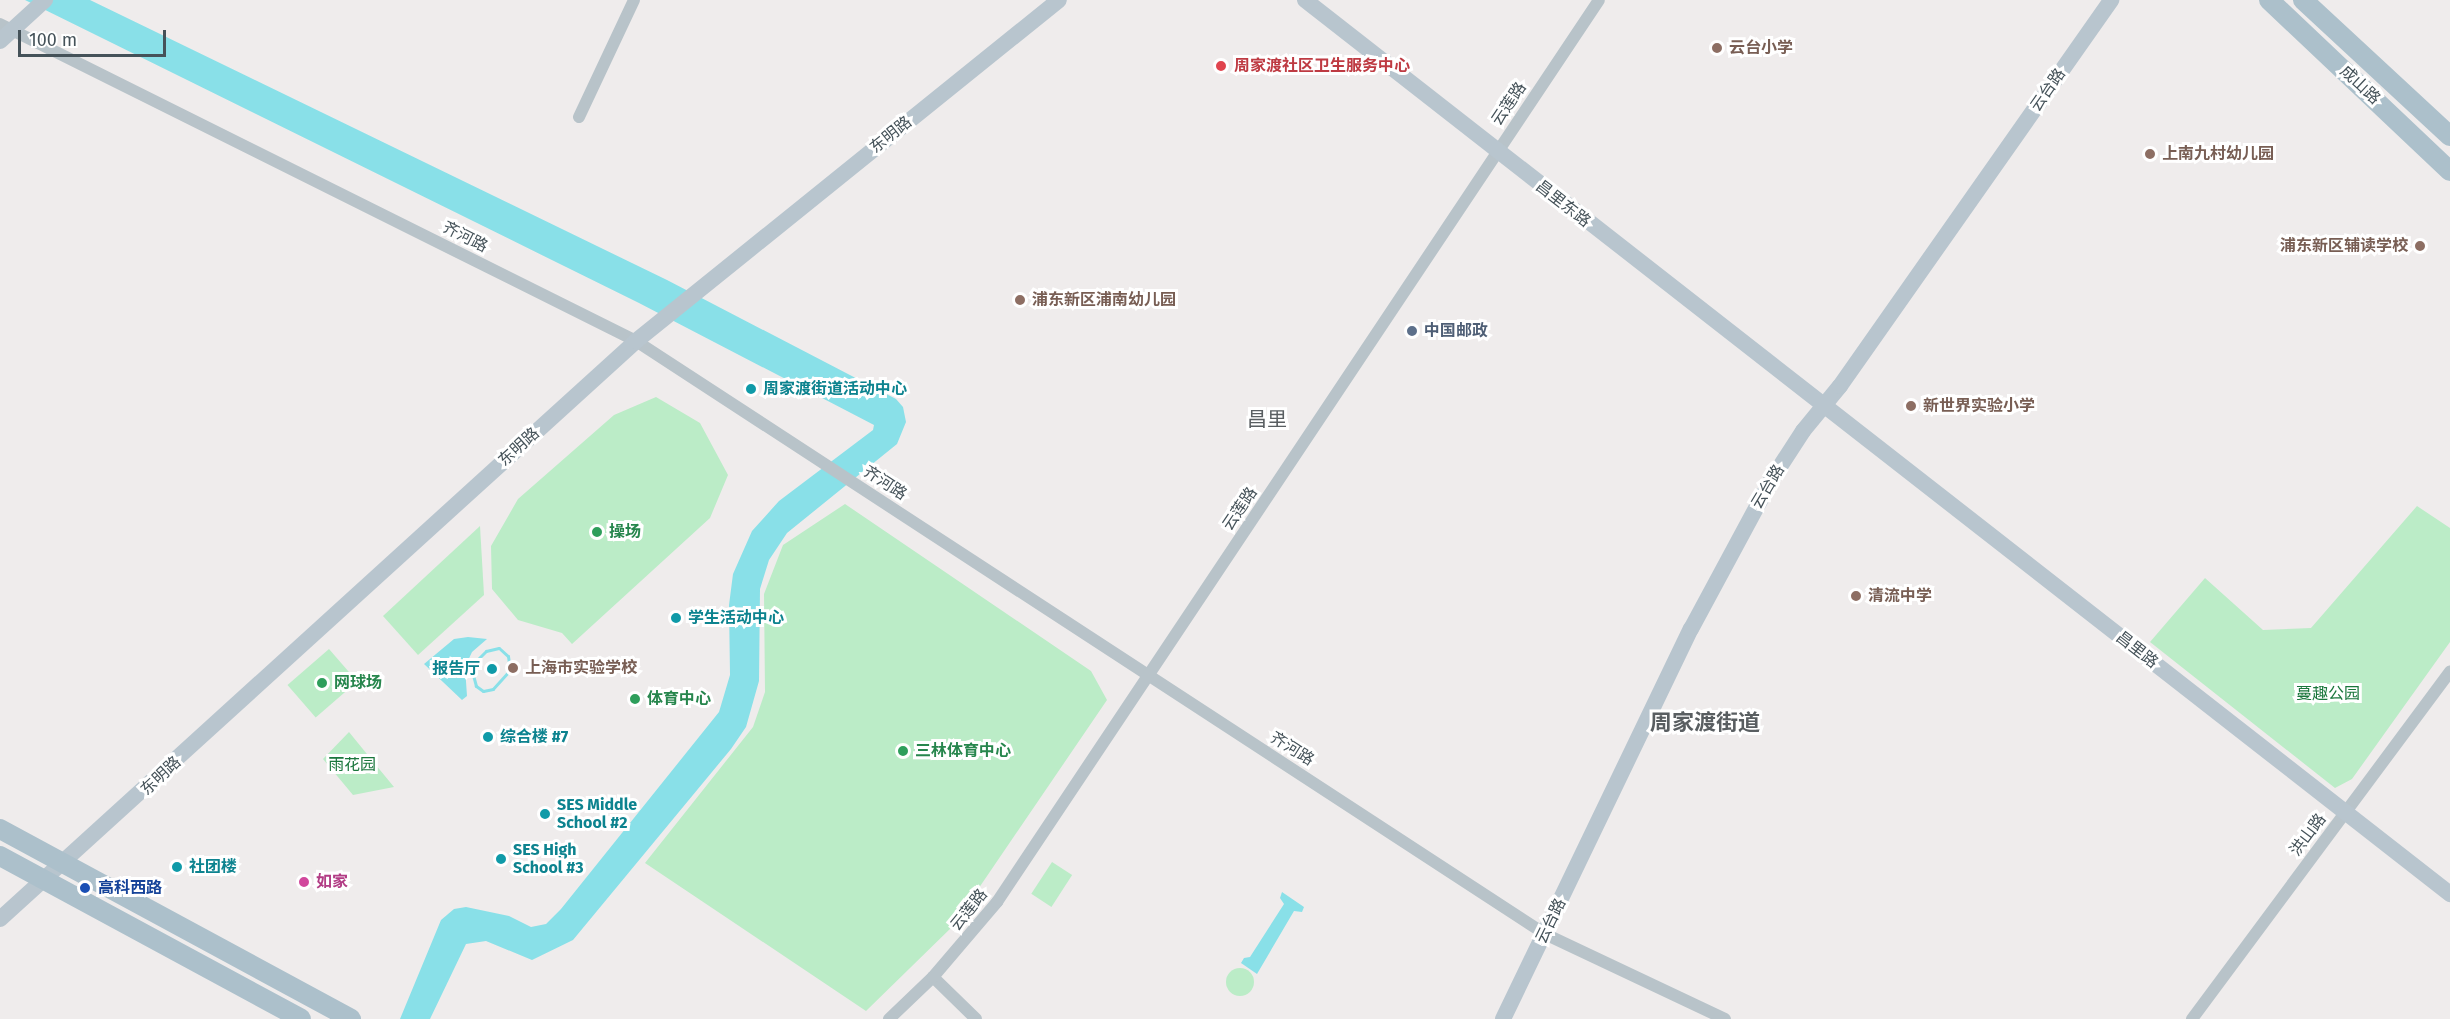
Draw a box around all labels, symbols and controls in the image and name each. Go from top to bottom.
scale bar [21,18,170,56]
text: 100 m [29,29,77,51]
place label: 云台小学 [1729,38,1793,58]
marker: 云台小学 [1710,41,1724,55]
place label: 周家渡社区卫生服务中心 [1234,56,1410,76]
marker: 周家渡社区卫生服务中心 [1212,57,1230,75]
street label: 成山路 [2336,62,2384,108]
street label: 云台路 [2026,65,2070,115]
street label: 云莲路 [1488,79,1530,129]
street label: 东明路 [866,112,916,158]
place label: 上南九村幼儿园 [2162,144,2274,164]
marker: 上南九村幼儿园 [2143,147,2157,161]
street label: 昌里东路 [1532,177,1594,231]
street label: 齐河路 [439,218,491,256]
place label: 浦东新区辅读学校 [2280,236,2408,256]
marker: 浦东新区辅读学校 [2413,239,2427,253]
place label: 浦东新区浦南幼儿园 [1032,290,1176,310]
marker: 浦东新区浦南幼儿园 [1013,293,1027,307]
place label: 中国邮政 [1424,321,1488,341]
marker: 中国邮政 [1405,324,1419,338]
place label: 周家渡街道活动中心 [763,379,907,399]
marker: 周家渡街道活动中心 [744,382,758,396]
place label: 新世界实验小学 [1923,396,2035,416]
marker: 新世界实验小学 [1904,399,1918,413]
district label: 昌里 [1247,407,1287,431]
street label: 东明路 [495,424,543,470]
street label: 云台路 [1747,461,1789,513]
street label: 齐河路 [860,462,910,504]
street label: 云莲路 [1219,484,1261,534]
place label: 操场 [609,522,641,542]
marker: 操场 [590,525,604,539]
place label: 清流中学 [1868,586,1932,606]
marker: 清流中学 [1849,589,1863,603]
place label: 学生活动中心 [688,608,784,628]
marker: 学生活动中心 [669,611,683,625]
street label: 昌里路 [2112,628,2162,672]
place label: 上海市实验学校 [525,658,637,678]
place label: 报告厅 [432,659,480,679]
marker: 上海市实验学校 [506,661,520,675]
marker: 报告厅 [485,662,499,676]
place label: 网球场 [334,673,382,693]
marker: 网球场 [315,676,329,690]
park label: 蔓趣公园 [2296,684,2360,704]
place label: 体育中心 [647,689,711,709]
marker: 体育中心 [628,692,642,706]
district label: 周家渡街道 [1650,710,1760,736]
place label: 综合楼 #7 [500,727,568,747]
street label: 齐河路 [1267,728,1317,770]
marker: 综合楼 #7 [481,730,495,744]
place label: 三林体育中心 [915,741,1011,761]
marker: 三林体育中心 [896,744,910,758]
street label: 东明路 [137,753,185,799]
park label: 雨花园 [328,755,376,775]
place label: SES Middle School #2 [557,795,637,833]
marker: SES Middle School #2 [538,807,552,821]
street label: 洪山路 [2286,810,2330,860]
place label: SES High School #3 [513,840,583,878]
marker: SES High School #3 [494,852,508,866]
place label: 社团楼 [189,857,237,877]
marker: 社团楼 [170,860,184,874]
place label: 如家 [316,872,348,892]
marker: 如家 [297,875,311,889]
place label: 高科西路 [98,878,162,898]
marker: 高科西路 [76,879,94,897]
street label: 云莲路 [946,885,992,935]
street label: 云台路 [1532,895,1570,947]

